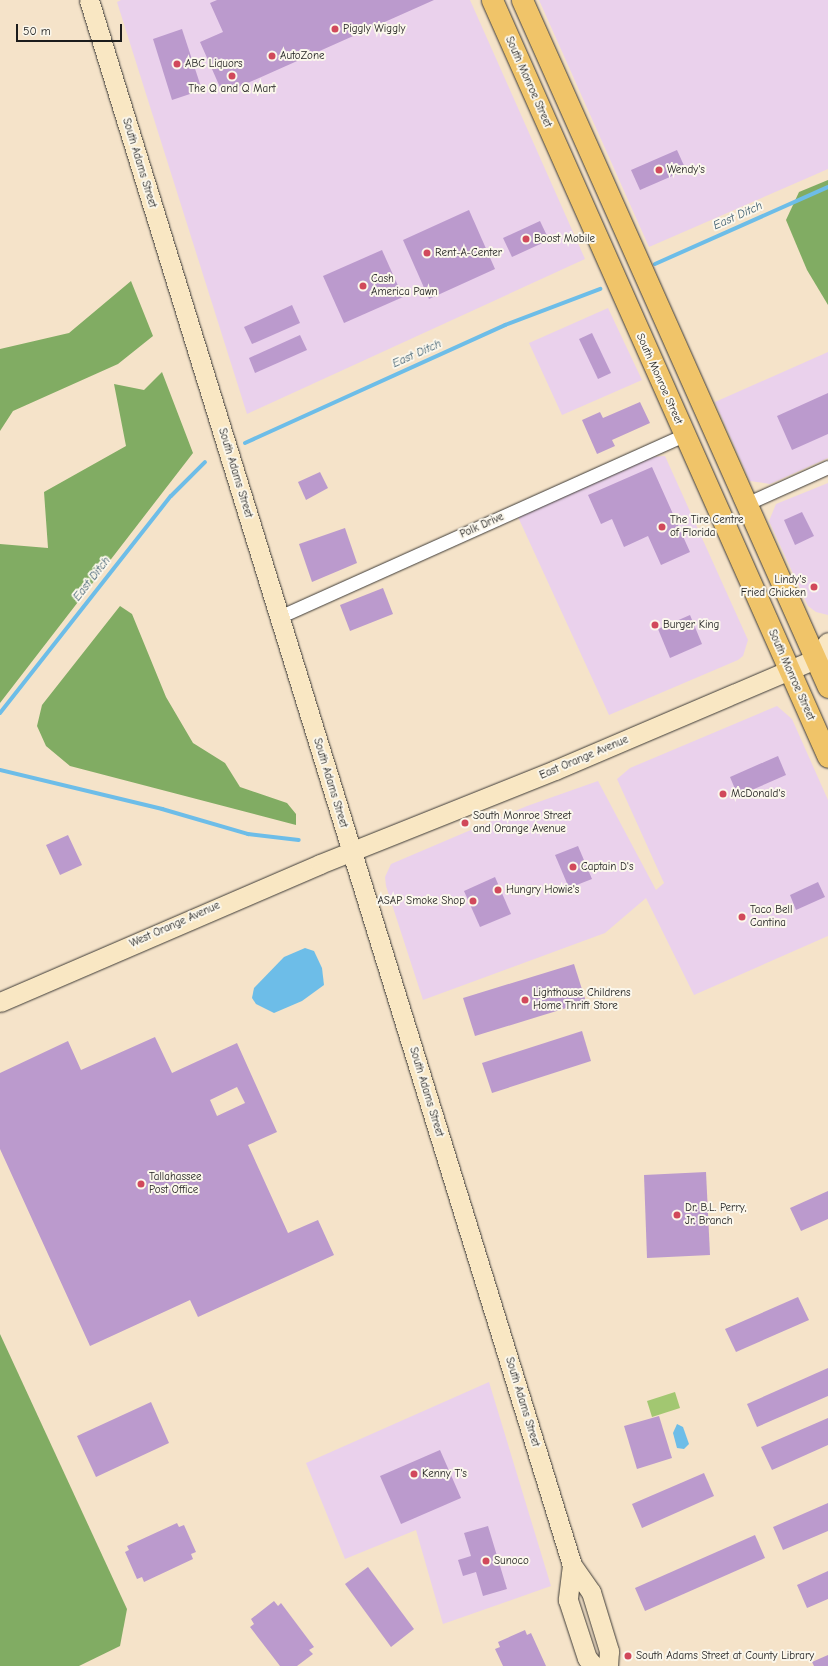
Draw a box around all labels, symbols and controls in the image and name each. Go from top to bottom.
scale bar [18,16,124,42]
place label: Piggly Wiggly [343,22,405,36]
text: 50 m [23,24,51,38]
marker: Piggly Wiggly [330,24,340,34]
street label: South Monroe Street [502,35,554,129]
place label: AutoZone [280,49,324,63]
marker: AutoZone [267,51,277,61]
place label: ABC Liquors [185,57,243,71]
marker: ABC Liquors [172,59,182,69]
marker: The Q and Q Mart [227,71,237,81]
place label: The Q and Q Mart [188,82,276,96]
street label: South Adams Street [119,117,159,209]
place label: Wendy's [667,163,705,177]
marker: Wendy's [654,165,664,175]
water label: East Ditch [711,199,765,233]
place label: Boost Mobile [534,232,595,246]
marker: Boost Mobile [521,234,531,244]
place label: Rent-A-Center [435,246,502,260]
marker: Rent-A-Center [422,248,432,258]
place label: Cash America Pawn [371,273,438,299]
marker: Cash America Pawn [358,281,368,291]
street label: South Monroe Street [633,332,685,426]
water label: East Ditch [390,337,444,371]
street label: South Adams Street [215,427,255,519]
street label: Polk Drive [458,510,506,542]
place label: The Tire Centre of Florida [670,514,744,540]
marker: The Tire Centre of Florida [657,522,667,532]
water label: East Ditch [70,554,114,604]
place label: Lindy's Fried Chicken [741,574,806,600]
marker: Lindy's Fried Chicken [809,582,819,592]
place label: Burger King [663,618,719,632]
marker: Burger King [650,620,660,630]
street label: South Monroe Street [765,628,817,722]
street label: East Orange Avenue [538,733,630,783]
street label: South Adams Street [310,737,350,829]
place label: McDonald's [731,787,785,801]
marker: McDonald's [718,789,728,799]
place label: South Monroe Street and Orange Avenue [473,810,571,836]
marker: South Monroe Street and Orange Avenue [460,818,470,828]
place label: Captain D's [581,860,634,874]
marker: Captain D's [568,862,578,872]
place label: Hungry Howie's [506,883,579,897]
marker: Hungry Howie's [493,885,503,895]
place label: ASAP Smoke Shop [377,894,465,908]
marker: ASAP Smoke Shop [468,896,478,906]
street label: West Orange Avenue [128,899,222,951]
place label: Taco Bell Cantina [750,904,792,930]
marker: Taco Bell Cantina [737,912,747,922]
place label: Lighthouse Childrens Home Thrift Store [533,987,631,1013]
marker: Lighthouse Childrens Home Thrift Store [520,995,530,1005]
street label: South Adams Street [406,1046,446,1138]
place label: Tallahassee Post Office [149,1171,202,1197]
marker: Tallahassee Post Office [136,1179,146,1189]
place label: Dr. B.L. Perry, Jr. Branch [685,1202,747,1228]
marker: Dr. B.L. Perry, Jr. Branch [672,1210,682,1220]
street label: South Adams Street [502,1356,542,1448]
place label: Kenny T's [422,1467,467,1481]
marker: Kenny T's [409,1469,419,1479]
place label: Sunoco [494,1554,529,1568]
marker: Sunoco [481,1556,491,1566]
place label: South Adams Street at County Library [636,1649,814,1663]
marker: South Adams Street at County Library [623,1651,633,1661]

